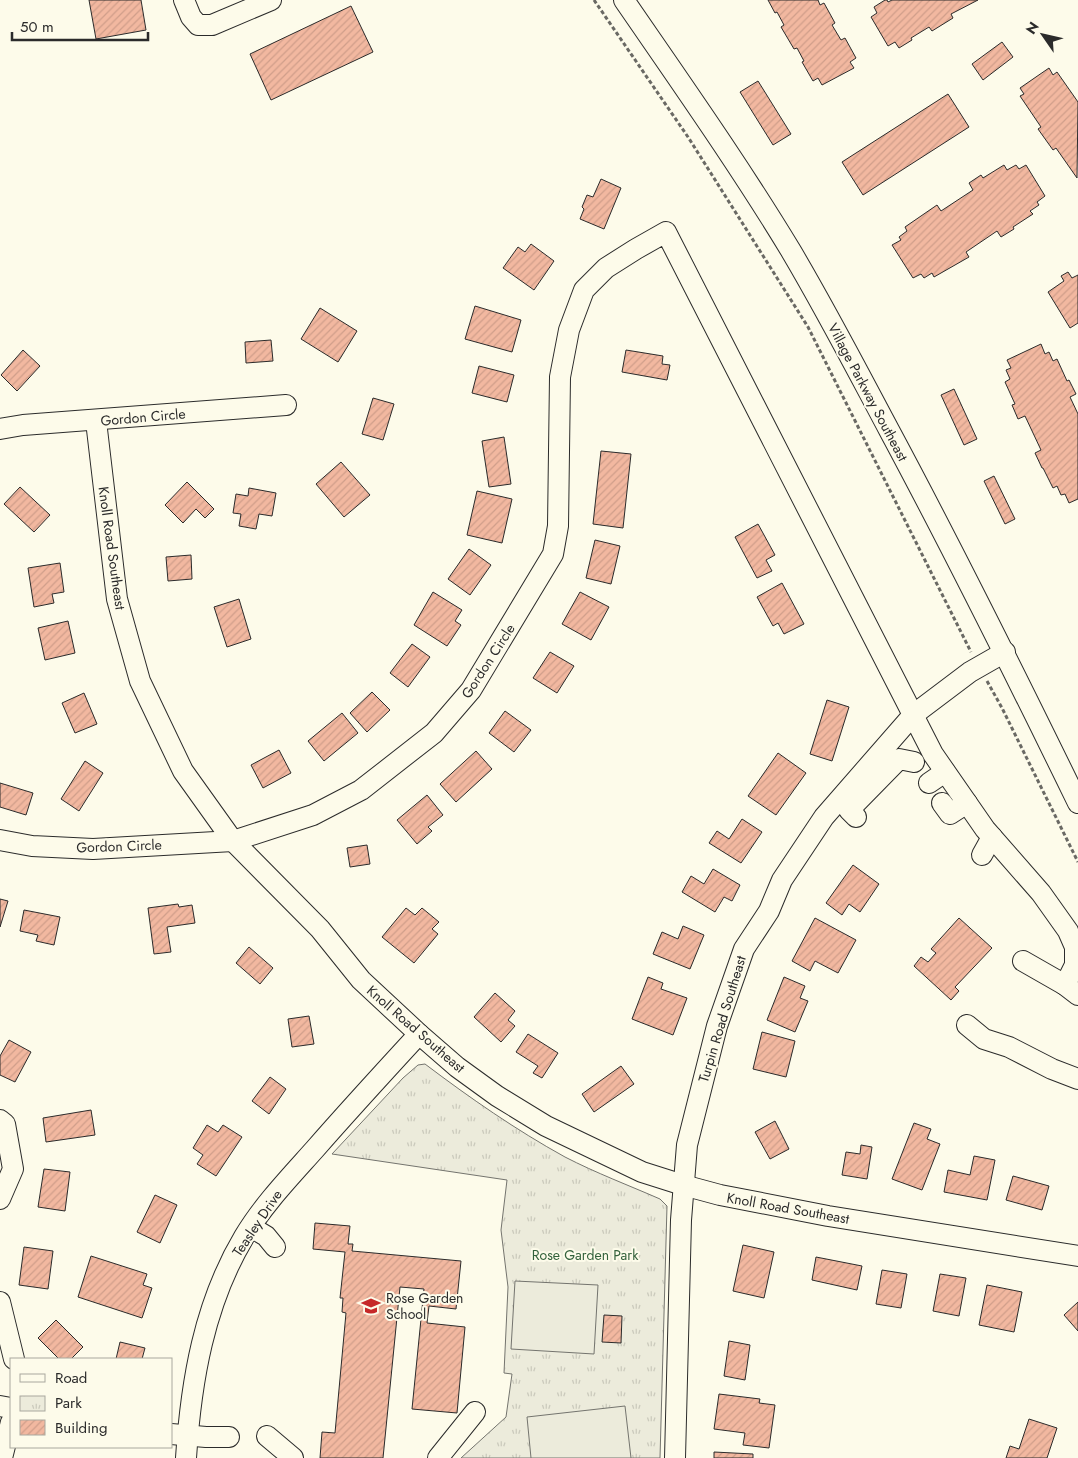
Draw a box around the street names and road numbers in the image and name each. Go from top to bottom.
street label: Village Parkway Southeast [823,320,913,465]
street label: Gordon Circle [100,403,186,431]
street label: Knoll Road Southeast [93,485,131,612]
street label: Gordon Circle [456,620,520,702]
street label: Gordon Circle [76,835,162,857]
street label: Turpin Road Southeast [693,953,751,1085]
street label: Knoll Road Southeast [363,981,470,1078]
street label: Teasley Drive [227,1186,287,1260]
street label: Knoll Road Southeast [725,1187,852,1229]

